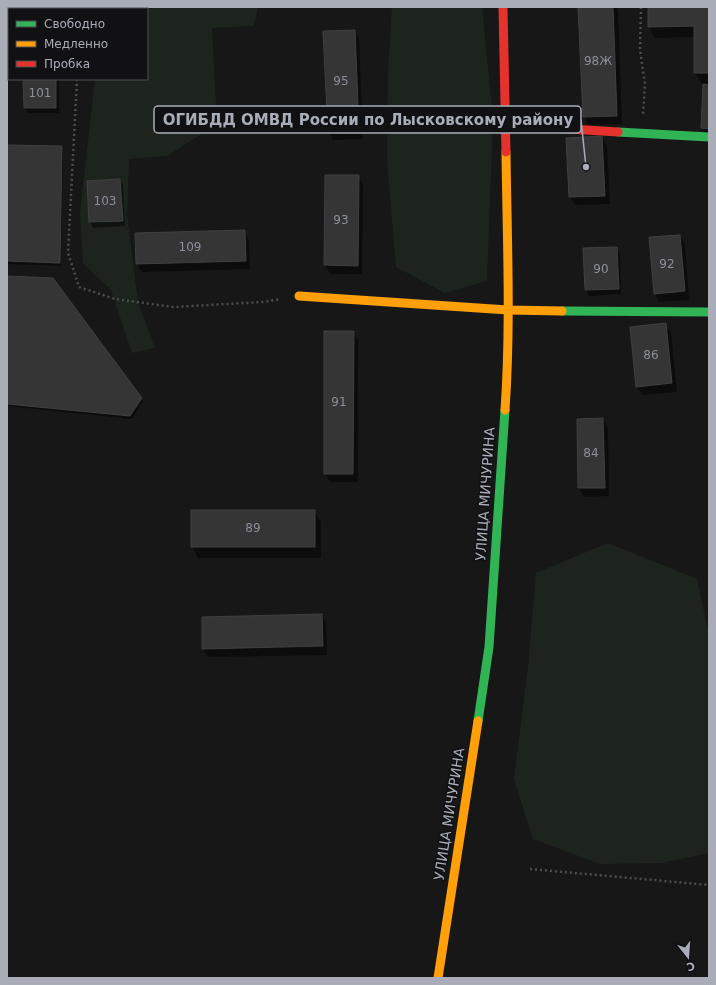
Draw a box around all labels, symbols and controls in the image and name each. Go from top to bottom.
legend [8,8,148,80]
text: Свободно [44,17,105,31]
text: Медленно [44,37,108,51]
house number: 98Ж [584,54,612,68]
text: Пробка [44,57,90,71]
house number: 95 [333,74,349,88]
house number: 101 [29,86,51,100]
callout: ОГИБДД ОМВД России по Лысковскому району [154,106,581,133]
text: ОГИБДД ОМВД России по Лысковскому району [163,111,573,129]
house number: 103 [94,194,116,208]
house number: 93 [333,213,349,227]
house number: 109 [179,240,201,254]
house number: 92 [659,257,675,271]
house number: 90 [593,262,609,276]
house number: 86 [643,348,659,362]
house number: 91 [331,395,347,409]
street label: УЛИЦА МИЧУРИНА [472,426,498,561]
house number: 84 [583,446,599,460]
house number: 89 [245,521,261,535]
street label: УЛИЦА МИЧУРИНА [431,746,467,881]
north arrow [668,937,708,977]
text: С [685,959,697,973]

